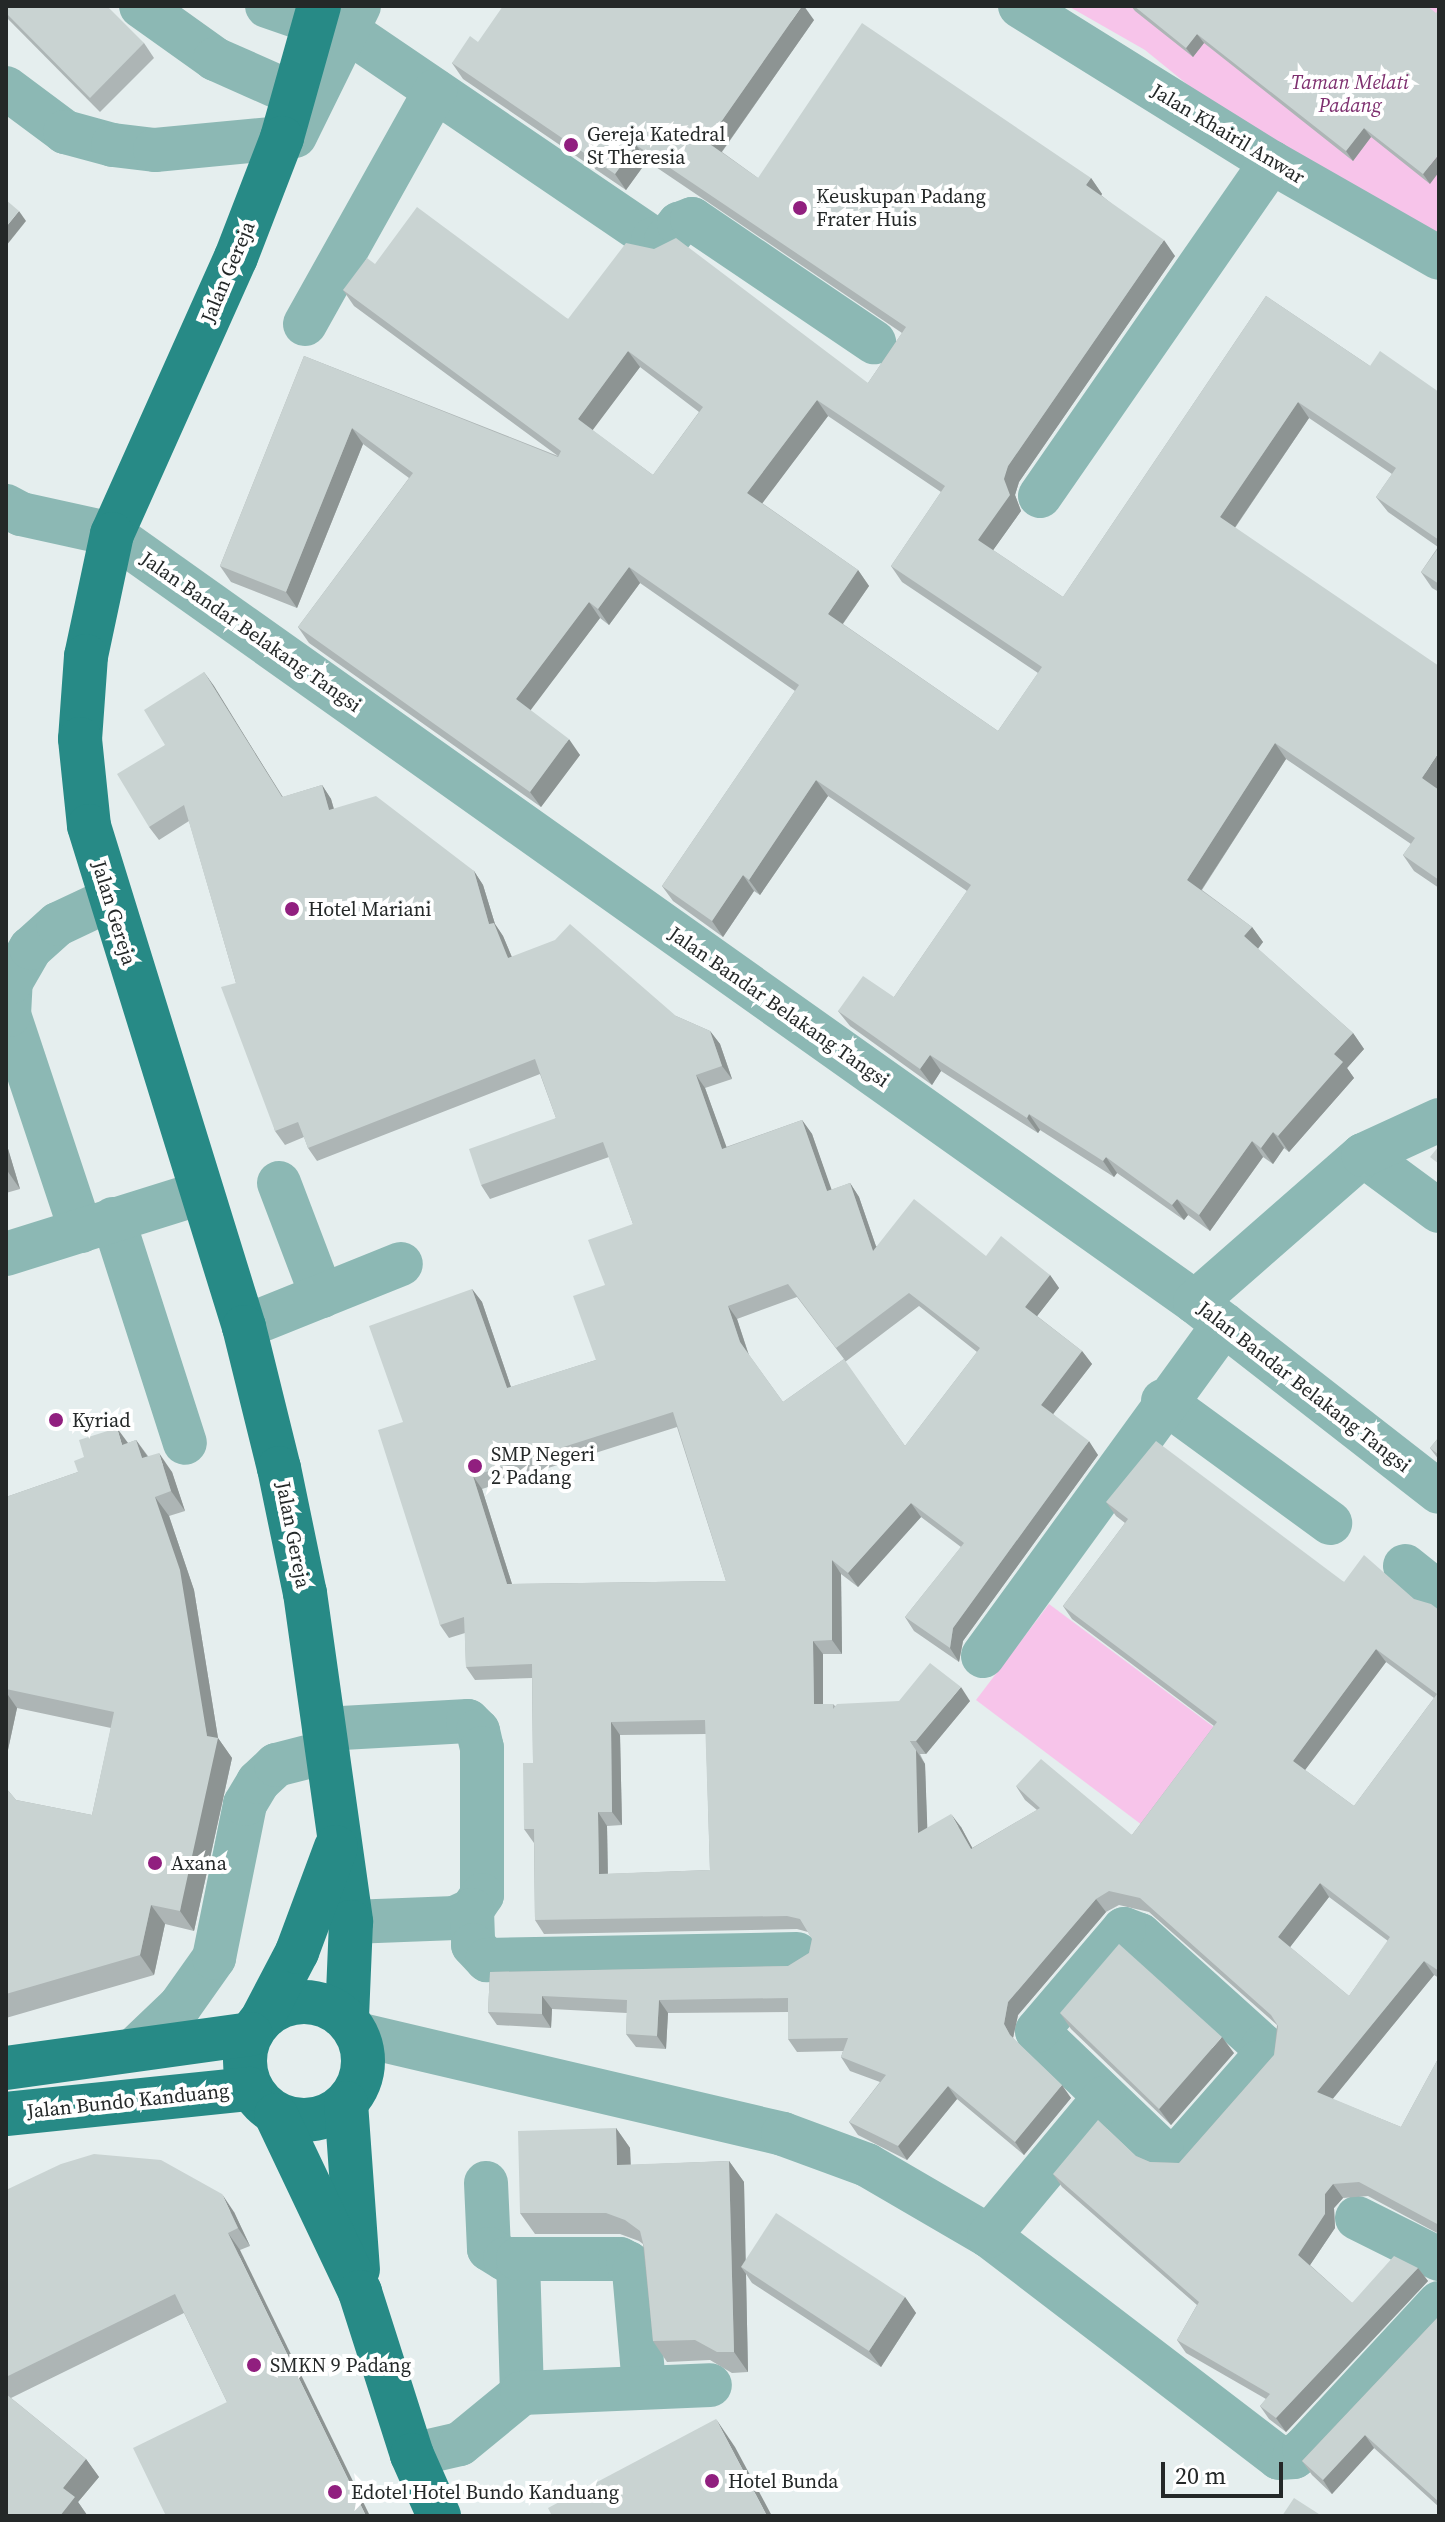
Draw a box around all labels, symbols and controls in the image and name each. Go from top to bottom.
park label: Taman Melati Padang [1291,70,1409,117]
street label: Jalan Khairil Anwar [1147,79,1309,189]
place label: Gereja Katedral St Theresia [587,122,725,169]
marker: Gereja Katedral St Theresia [562,136,580,154]
place label: Keuskupan Padang Frater Huis [816,184,986,231]
marker: Keuskupan Padang Frater Huis [791,199,809,217]
street label: Jalan Gereja [196,218,260,326]
street label: Jalan Bandar Belakang Tangsi [136,546,366,718]
street label: Jalan Gereja [87,858,141,968]
place label: Hotel Mariani [308,897,432,921]
marker: Hotel Mariani [283,900,301,918]
street label: Jalan Bandar Belakang Tangsi [664,921,894,1093]
street label: Jalan Bandar Belakang Tangsi [1193,1296,1415,1478]
place label: Kyriad [72,1408,131,1432]
marker: Kyriad [47,1411,65,1429]
place label: SMP Negeri 2 Padang [491,1442,595,1489]
marker: SMP Negeri 2 Padang [466,1457,484,1475]
street label: Jalan Gereja [271,1480,315,1590]
place label: Axana [171,1851,227,1875]
marker: Axana [146,1854,164,1872]
street label: Jalan Bundo Kanduang [26,2078,230,2124]
place label: SMKN 9 Padang [270,2353,411,2377]
marker: SMKN 9 Padang [245,2356,263,2374]
scale bar [1165,2446,1287,2496]
text: 20 m [1175,2459,1226,2492]
place label: Hotel Bunda [728,2469,839,2493]
marker: Hotel Bunda [703,2472,721,2490]
place label: Edotel Hotel Bundo Kanduang [351,2480,619,2504]
marker: Edotel Hotel Bundo Kanduang [326,2483,344,2501]

